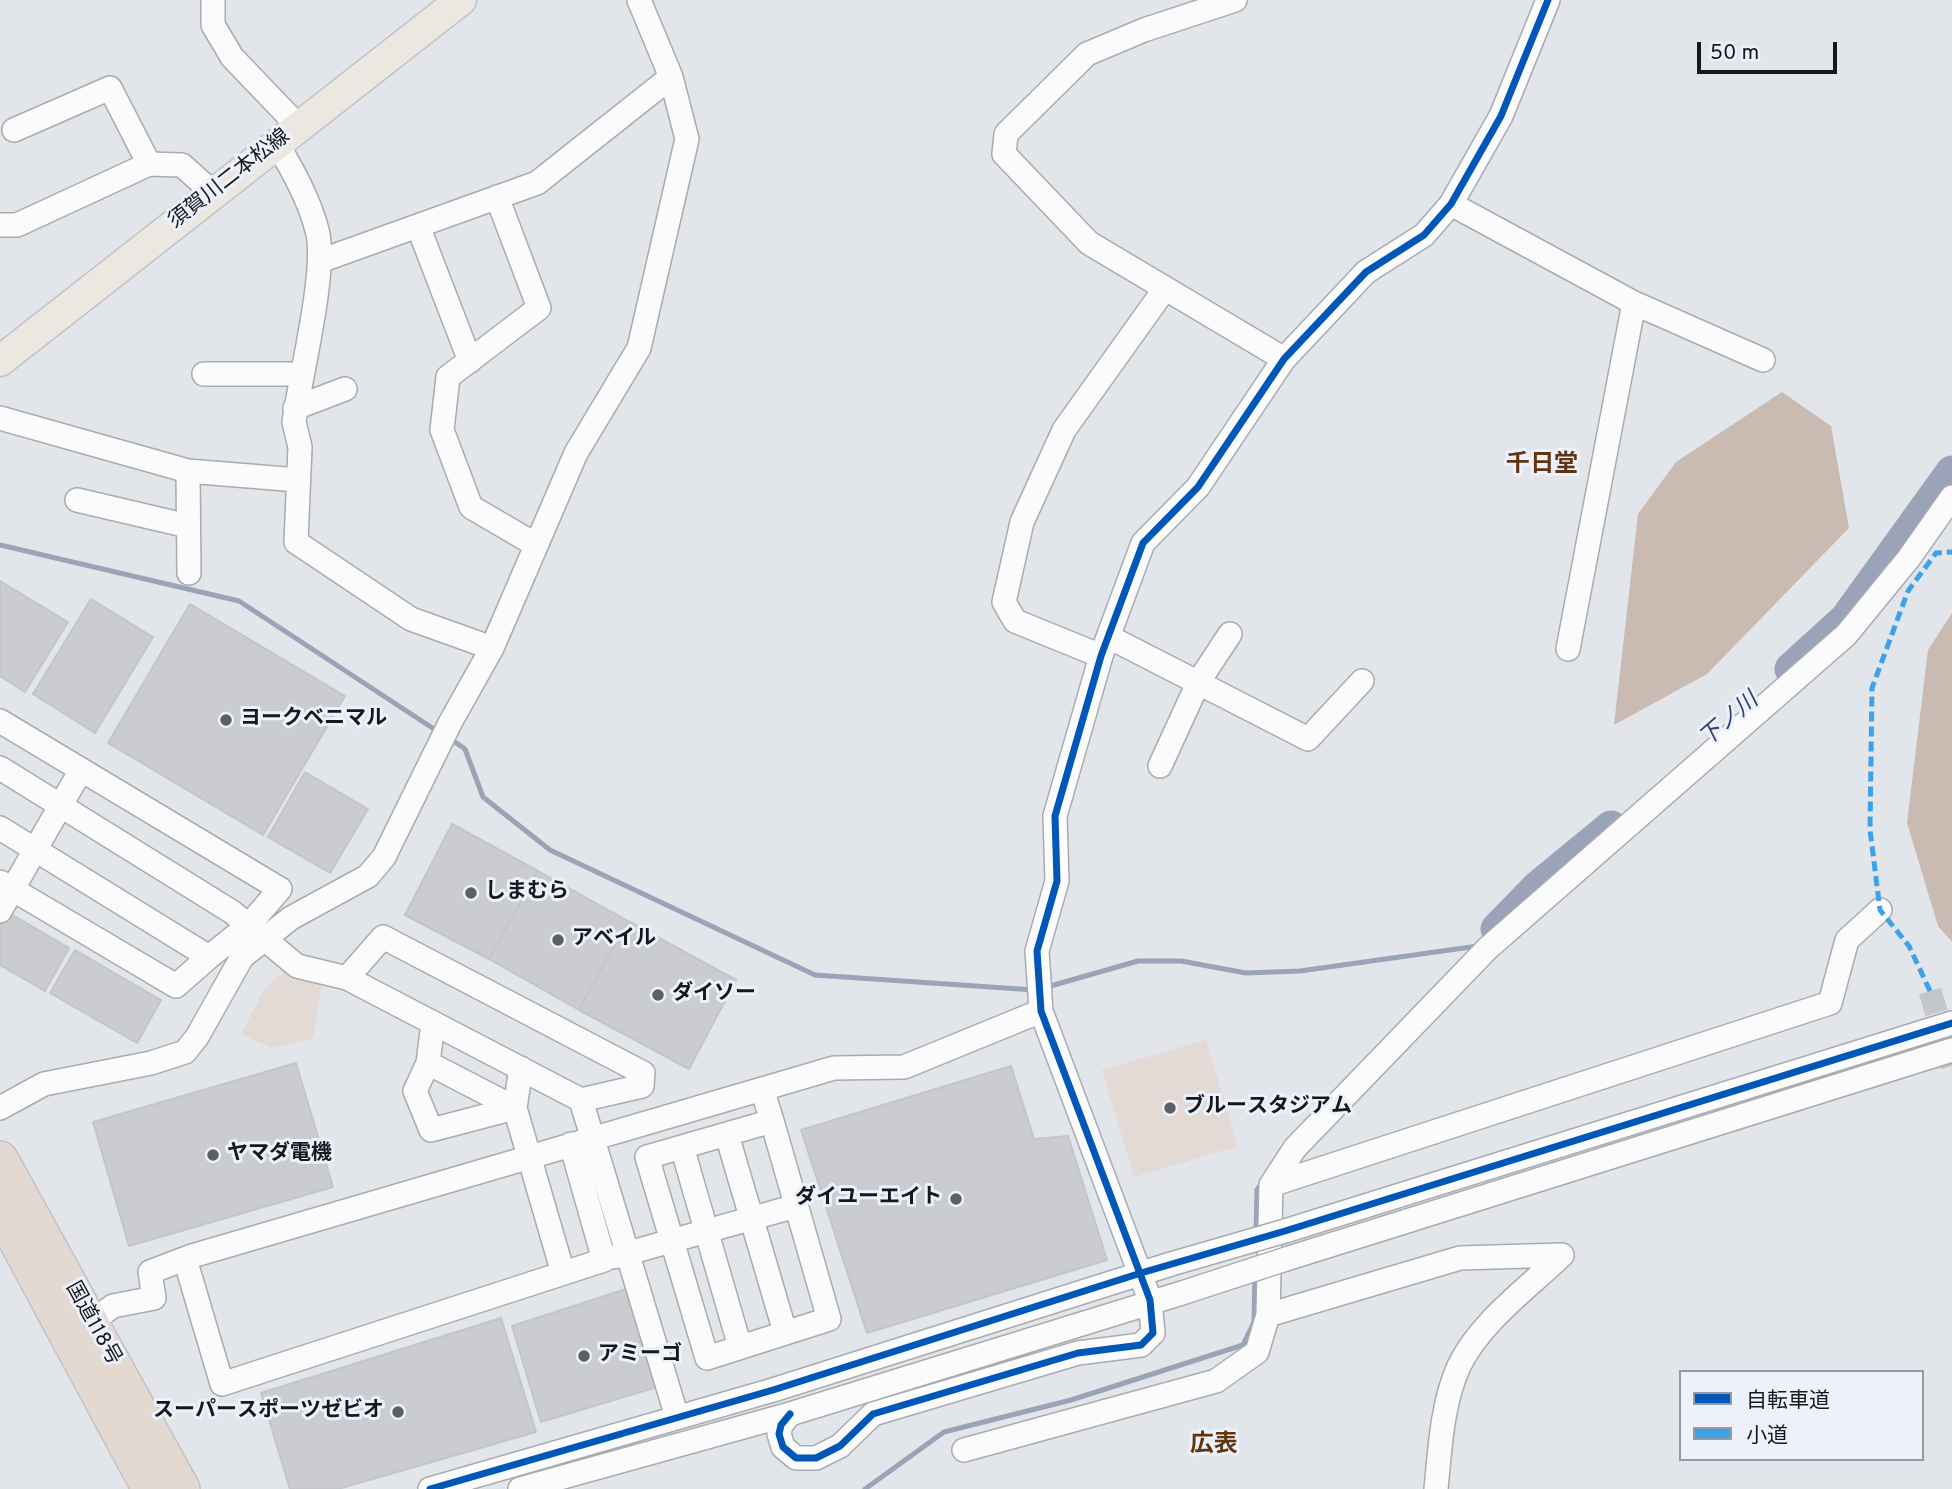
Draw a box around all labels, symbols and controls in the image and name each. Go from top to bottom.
scale bar [1700,28,1840,72]
text: 50 m [1710,40,1759,67]
street label: 須賀川二本松線 [164,125,296,235]
district label: 千日堂 [1506,452,1578,480]
water label: 下ノ川 [1695,688,1765,754]
place label: ヨークベニマル [240,707,387,733]
marker: ヨークベニマル [218,712,234,728]
place label: しまむら [485,880,569,906]
marker: しまむら [463,885,479,901]
place label: アベイル [572,927,656,953]
marker: アベイル [550,932,566,948]
place label: ダイソー [672,982,756,1008]
marker: ダイソー [650,987,666,1003]
place label: ブルースタジアム [1184,1095,1352,1121]
marker: ブルースタジアム [1162,1100,1178,1116]
place label: ヤマダ電機 [227,1142,332,1168]
marker: ヤマダ電機 [205,1147,221,1163]
place label: ダイユーエイト [795,1186,942,1212]
marker: ダイユーエイト [948,1191,964,1207]
street label: 国道118号 [59,1278,125,1370]
place label: アミーゴ [598,1343,682,1369]
marker: アミーゴ [576,1348,592,1364]
legend [1679,1370,1924,1461]
text: 自転車道 [1746,1388,1830,1415]
place label: スーパースポーツゼビオ [153,1399,384,1425]
marker: スーパースポーツゼビオ [390,1404,406,1420]
text: 小道 [1746,1423,1788,1450]
district label: 広表 [1190,1432,1238,1460]

